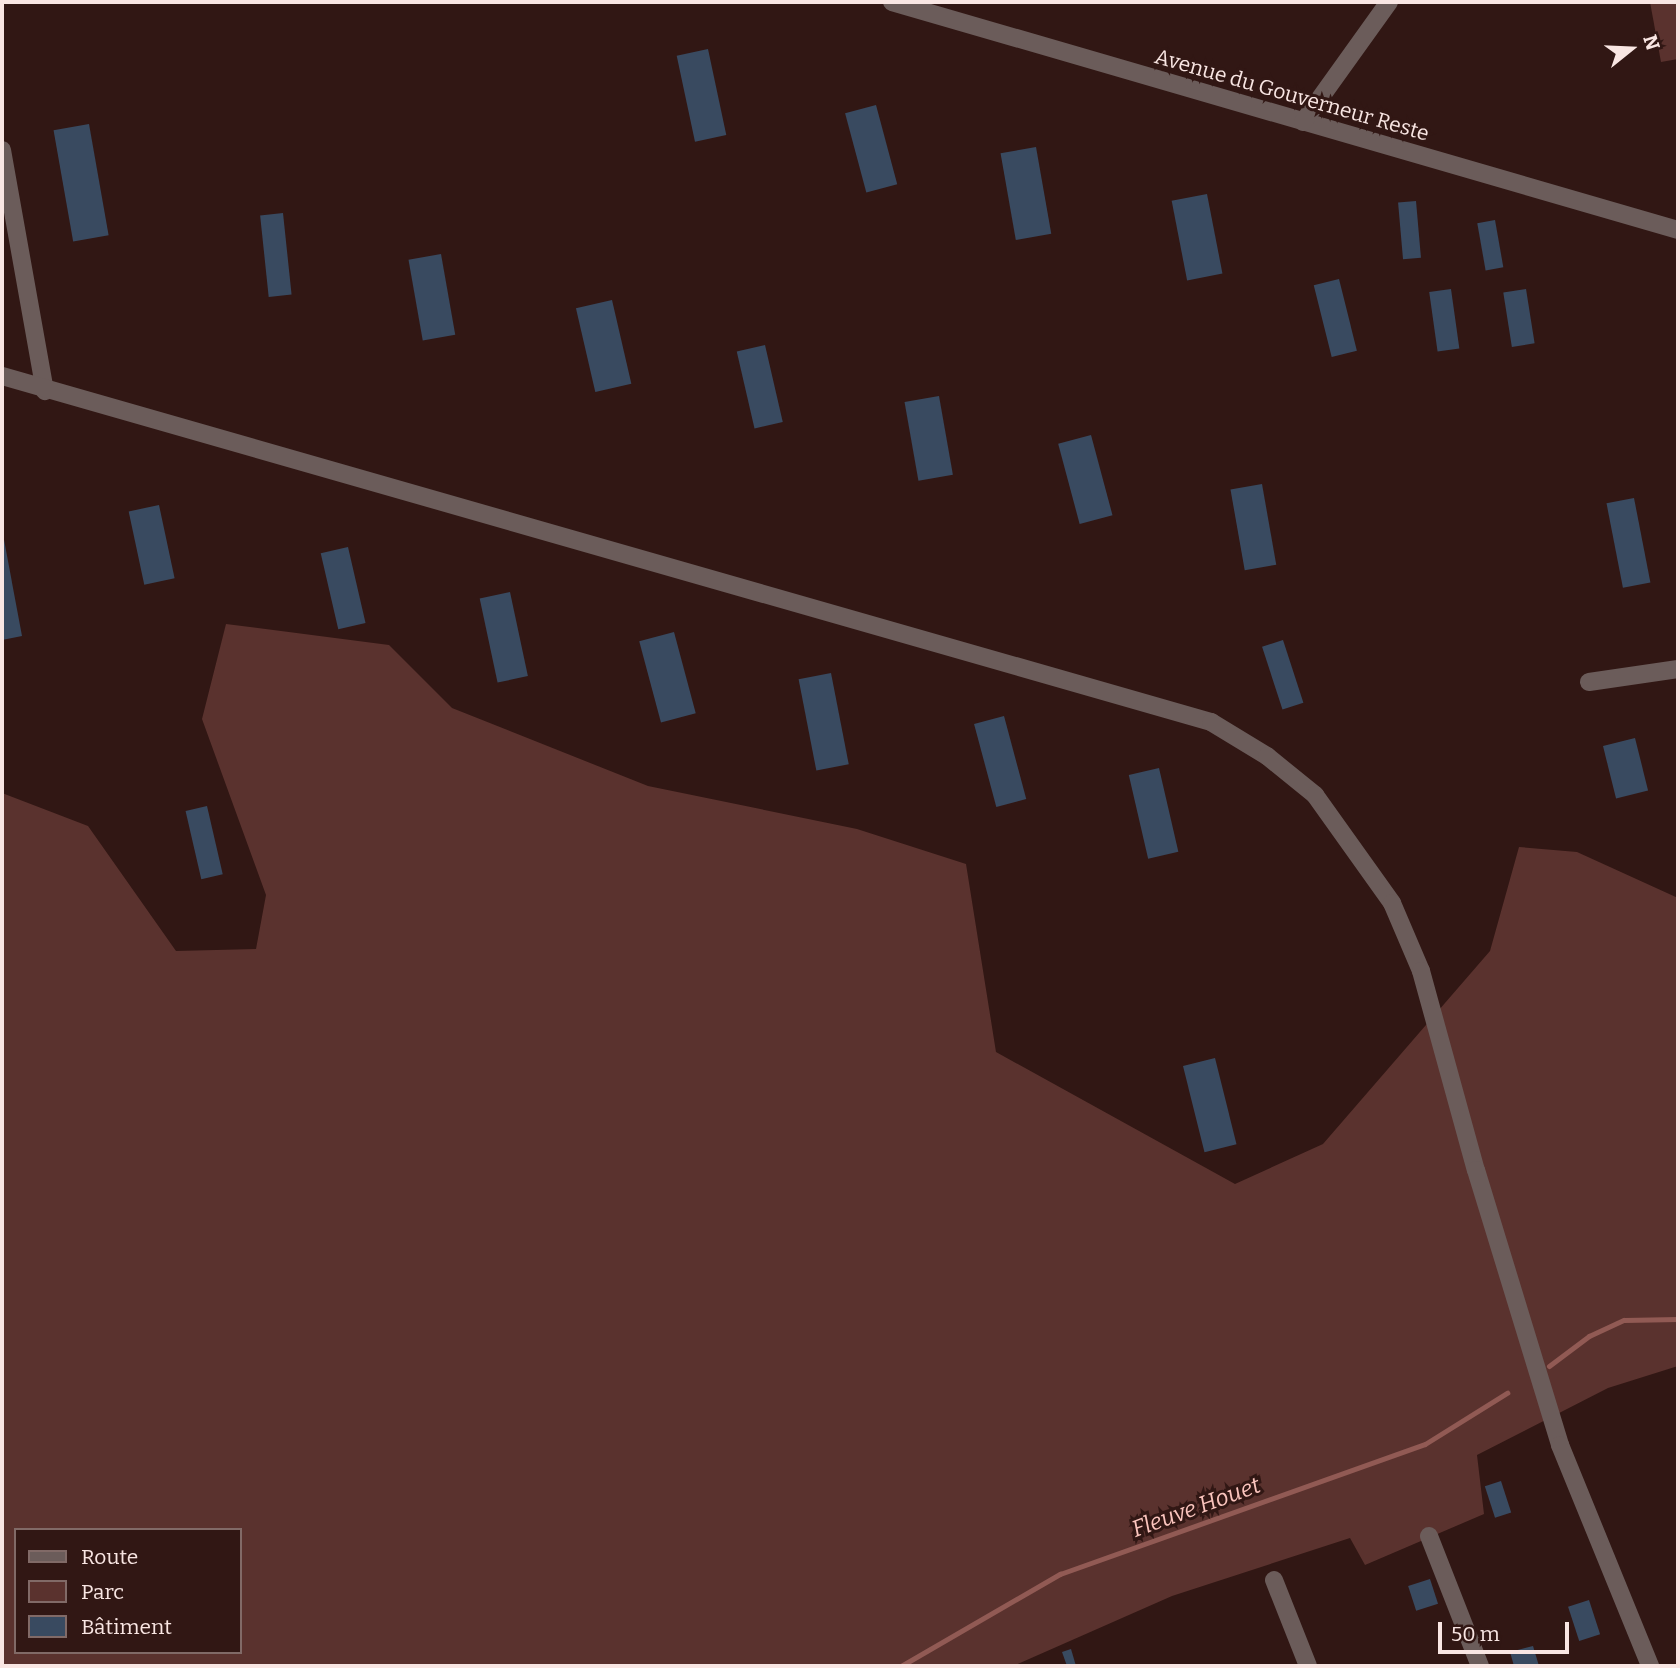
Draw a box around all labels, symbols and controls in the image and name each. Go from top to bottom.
north arrow [1596,14,1666,84]
text: N [1638,32,1665,53]
street label: Avenue du Gouverneur Reste [1152,44,1432,146]
water label: Fleuve Houet [1128,1471,1264,1543]
legend [14,1528,242,1654]
text: Route [81,1544,138,1570]
text: Parc [81,1579,124,1605]
scale bar [1442,1608,1573,1652]
text: Bâtiment [81,1614,172,1640]
text: 50 m [1451,1621,1500,1647]

